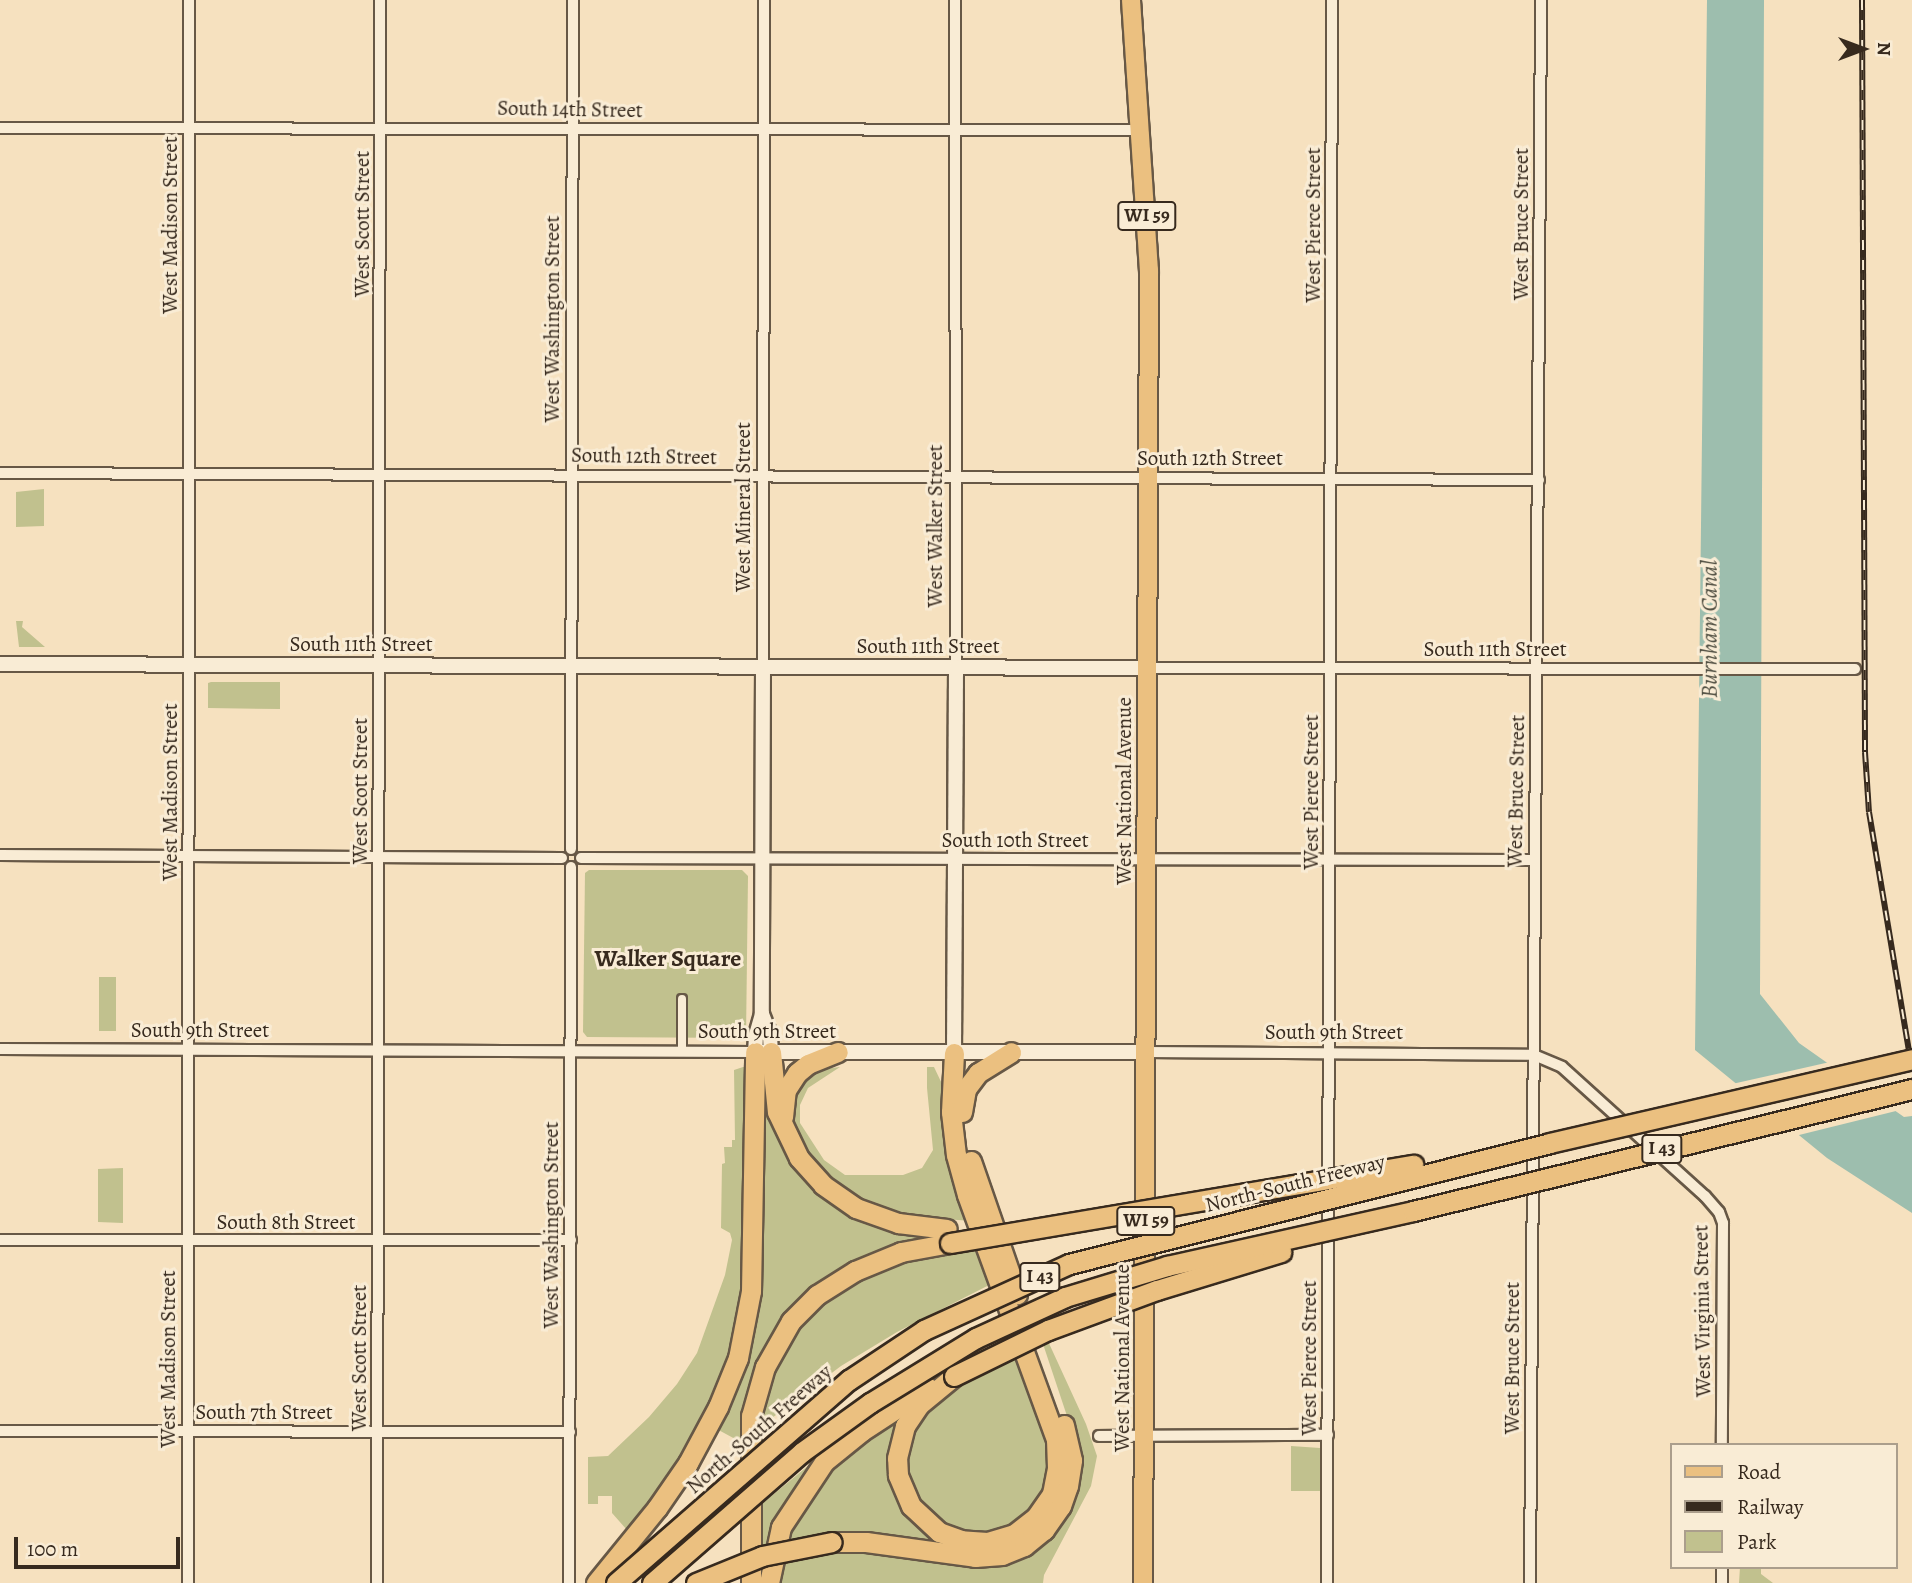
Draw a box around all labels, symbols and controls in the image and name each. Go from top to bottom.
north arrow [1828,14,1898,84]
text: N [1871,42,1897,56]
street label: South 14th Street [497,95,643,123]
street label: West Madison Street [157,136,183,314]
street label: West Pierce Street [1300,147,1326,303]
street label: West Bruce Street [1508,148,1534,300]
street label: West Scott Street [349,151,375,297]
road number: WI 59 [1117,200,1177,232]
street label: West Washington Street [539,216,565,422]
street label: West Mineral Street [730,422,756,592]
street label: South 12th Street [571,442,717,470]
street label: West Walker Street [922,444,948,608]
street label: South 12th Street [1137,445,1283,471]
water label: Burnham Canal [1696,560,1724,698]
street label: South 11th Street [289,631,433,657]
street label: South 11th Street [856,633,1000,659]
street label: South 11th Street [1423,636,1567,662]
street label: West National Avenue [1111,697,1137,885]
street label: West Madison Street [157,703,183,881]
street label: West Pierce Street [1298,714,1324,870]
street label: West Bruce Street [1502,715,1530,867]
street label: West Scott Street [347,718,373,864]
street label: South 10th Street [941,827,1089,853]
district label: Walker Square [595,945,741,973]
street label: South 9th Street [131,1017,269,1043]
street label: South 9th Street [698,1018,836,1044]
street label: South 9th Street [1265,1019,1403,1045]
street label: West Washington Street [538,1122,564,1328]
road number: I 43 [1641,1134,1683,1164]
street label: North-South Freeway [1203,1148,1387,1218]
road number: WI 59 [1116,1205,1176,1236]
street label: South 8th Street [217,1209,355,1235]
street label: West Virginia Street [1688,1225,1716,1397]
road number: I 43 [1019,1261,1061,1292]
street label: West National Avenue [1109,1264,1135,1452]
street label: West Madison Street [155,1270,181,1448]
street label: West Pierce Street [1296,1280,1322,1436]
street label: West Bruce Street [1499,1282,1525,1434]
street label: West Scott Street [346,1285,372,1431]
street label: North-South Freeway [681,1359,837,1499]
street label: South 7th Street [195,1399,333,1425]
legend [1671,1443,1898,1569]
text: Road [1737,1458,1781,1486]
text: Railway [1737,1493,1803,1521]
scale bar [18,1524,184,1568]
text: Park [1737,1528,1776,1556]
text: 100 m [27,1535,78,1563]

